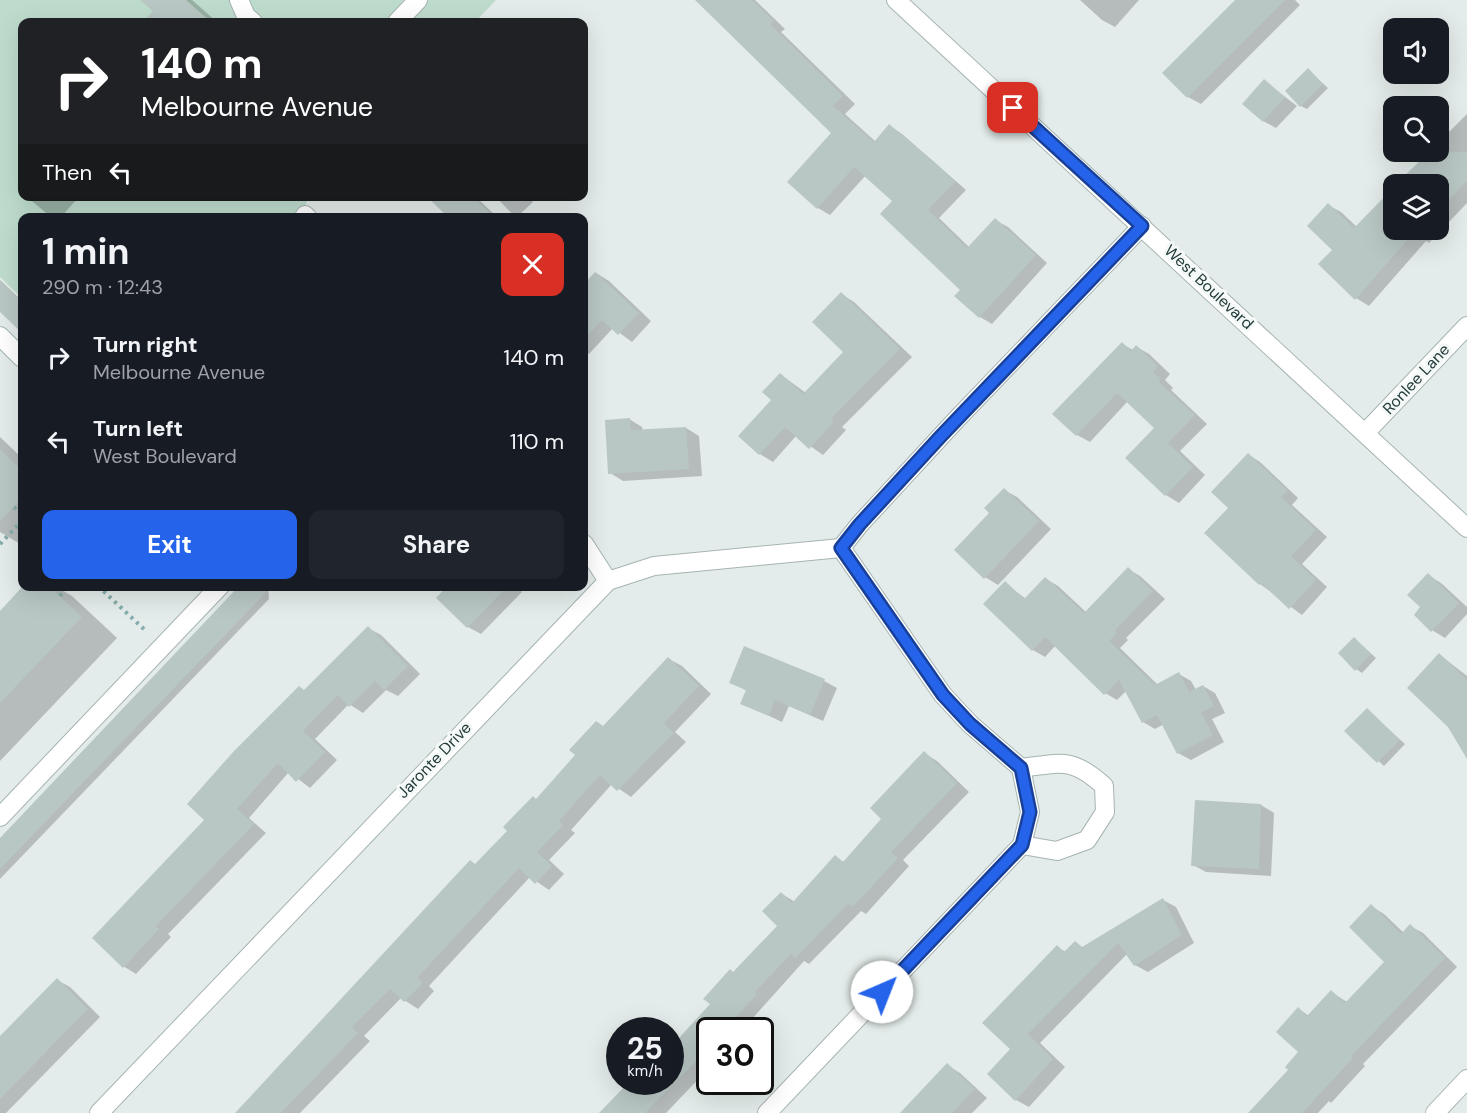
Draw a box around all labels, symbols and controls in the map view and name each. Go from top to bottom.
map controls [1383,18,1449,240]
button: sound [1383,18,1449,84]
text: 140 m [141,36,263,91]
icon: right [42,42,120,120]
pin [987,82,1038,133]
text: Melbourne Avenue [141,89,373,124]
icon: arrive [996,91,1029,124]
button: search [1383,96,1449,162]
icon: left [104,156,137,189]
text: Then [42,158,92,187]
button: layers [1383,174,1449,240]
text: 1 min [42,228,130,275]
button: close [501,233,564,296]
street label: West Boulevard [1160,240,1258,334]
text: 290 m · 12:43 [42,274,163,300]
text: Turn right [93,330,198,359]
street label: Ronlee Lane [1378,339,1454,419]
icon: right [42,341,75,374]
text: 140 m [503,343,564,372]
text: Melbourne Avenue [93,359,265,385]
text: Turn left [93,414,183,443]
icon: left [42,425,75,458]
text: 110 m [510,427,564,456]
text: West Boulevard [93,443,237,469]
button: Exit [42,510,297,579]
button: Share [309,510,564,579]
street label: Jaronte Drive [392,717,476,803]
position arrow [850,960,914,1024]
speed limit sign: 30 [696,1017,774,1095]
text: 25 [627,1029,663,1068]
text: km/h [627,1061,663,1081]

